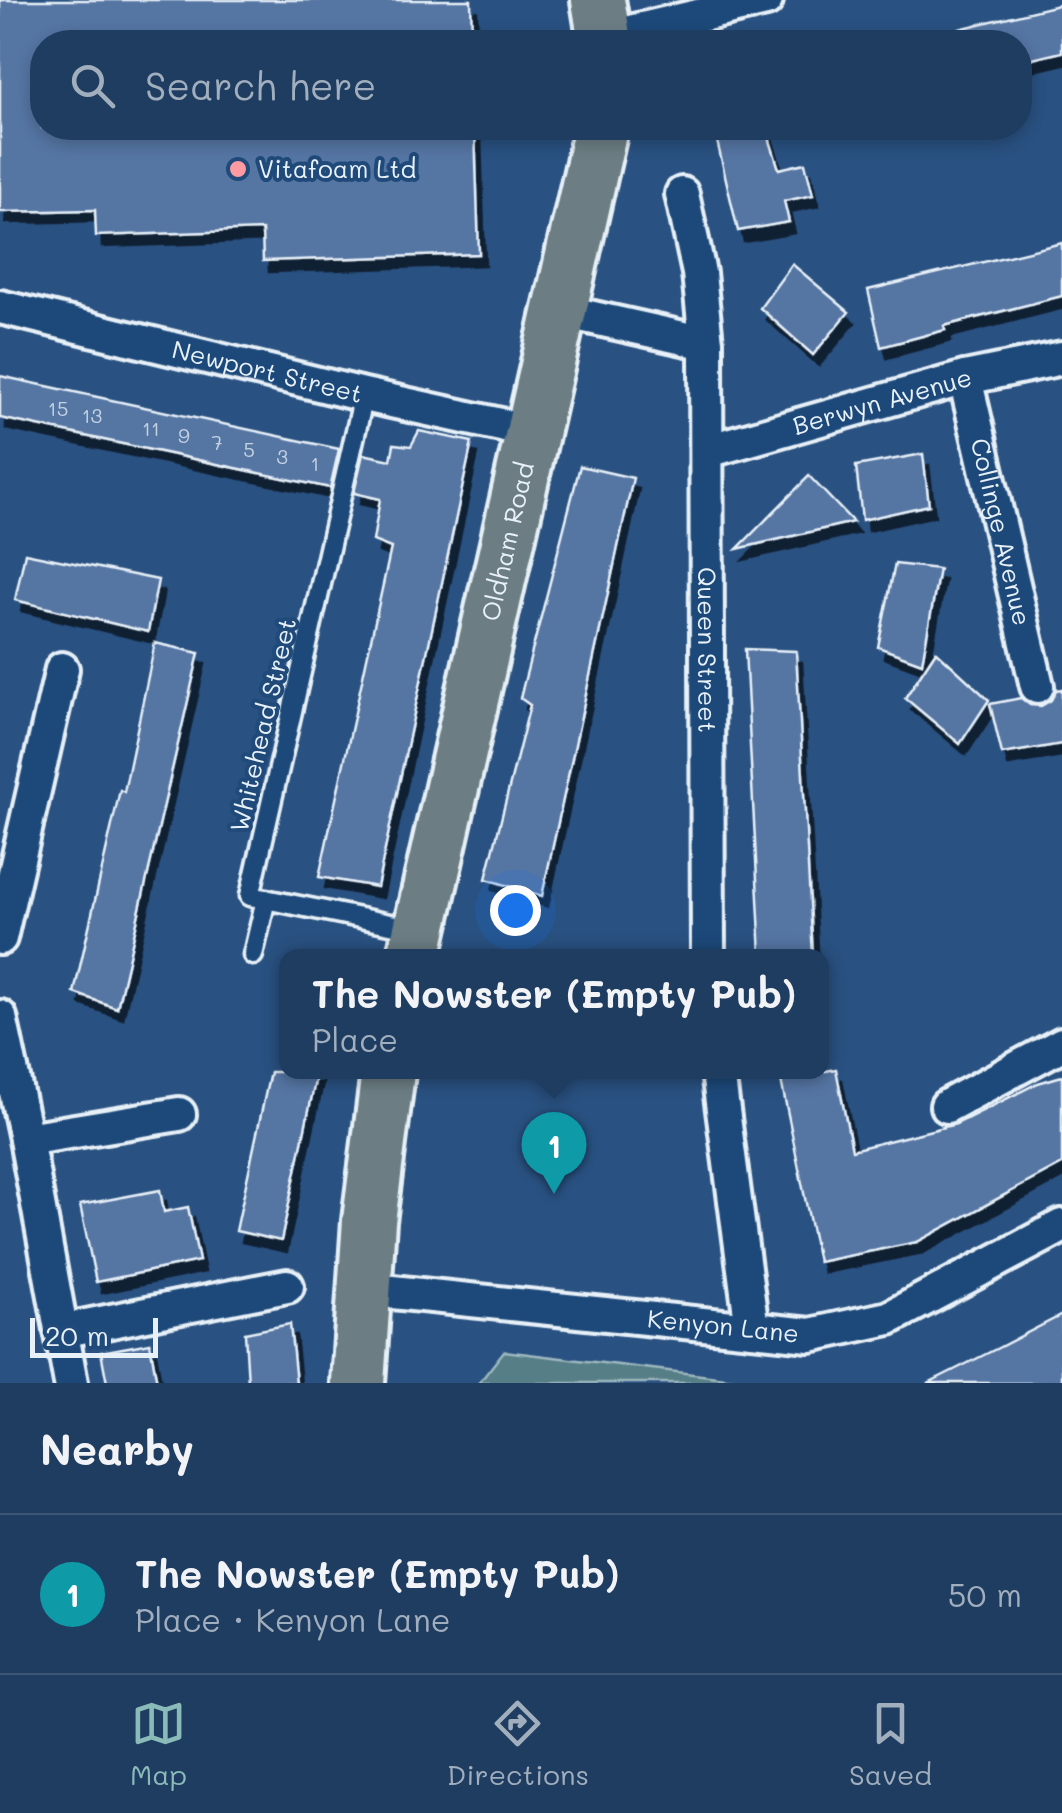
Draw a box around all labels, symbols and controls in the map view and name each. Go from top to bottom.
search box [30,30,1032,140]
icon: search [65,58,120,113]
text: Search here [145,60,376,110]
place label: Vitafoam Ltd [258,152,416,184]
marker: Vitafoam Ltd [227,158,249,180]
street label: Newport Street [169,332,366,409]
street label: Berwyn Avenue [789,360,975,441]
house number: 15 [48,395,68,421]
house number: 13 [82,402,102,428]
house number: 11 [142,415,160,441]
house number: 9 [178,422,190,448]
house number: 7 [211,429,223,455]
street label: Collinge Avenue [965,435,1039,628]
house number: 5 [243,436,255,462]
house number: 3 [276,443,288,469]
house number: 1 [311,450,319,476]
street label: Oldham Road [473,459,540,624]
street label: Queen Street [692,567,724,733]
street label: Whitehead Street [222,615,302,835]
your location [490,885,541,936]
popup [279,949,829,1079]
text: The Nowster (Empty Pub) [312,968,796,1018]
text: Place [312,1018,398,1060]
pin: 1 [522,1112,586,1194]
street label: Kenyon Lane [646,1301,801,1349]
scale bar [30,1313,158,1358]
text: 20 m [45,1317,109,1353]
text: Nearby [40,1421,194,1476]
text: The Nowster (Empty Pub) [135,1548,619,1598]
text: 1 [65,1573,80,1615]
text: 50 m [948,1573,1022,1615]
text: Place · Kenyon Lane [135,1598,451,1640]
tab: Map [130,1696,187,1792]
tab: Directions [447,1696,589,1792]
tab: Saved [849,1696,932,1792]

